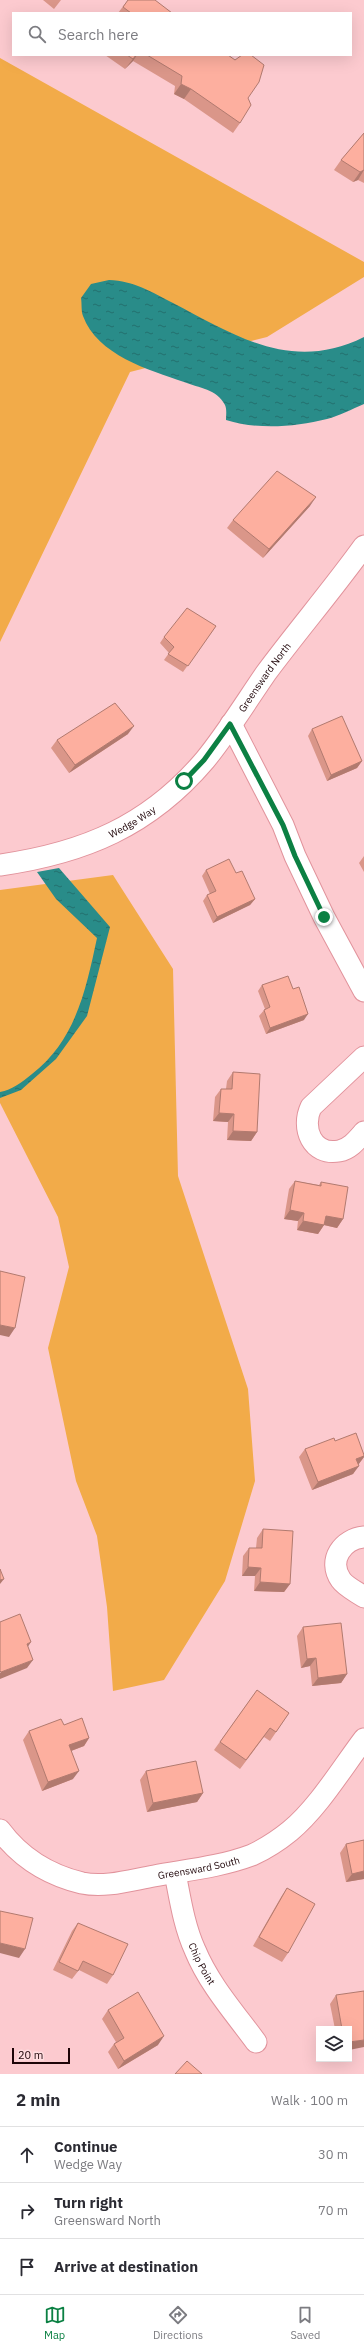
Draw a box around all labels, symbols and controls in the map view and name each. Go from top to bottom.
search box [12,12,352,56]
icon: search [26,23,48,45]
text: Search here [58,25,138,44]
street label: Greensward North [236,640,294,715]
route start [175,772,193,790]
street label: Wedge Way [107,803,158,841]
route end [315,908,333,926]
street label: Greensward South [157,1854,241,1882]
street label: Chip Point [186,1941,218,1988]
map controls [316,2026,352,2062]
button: layers [316,2026,352,2062]
scale bar [12,2046,70,2065]
text: 20 m [18,2048,43,2062]
text: 2 min [16,2089,60,2111]
text: Walk · 100 m [271,2092,348,2109]
text: Continue [54,2137,118,2156]
icon: ahead [16,2144,38,2166]
text: 30 m [318,2146,348,2163]
text: Wedge Way [54,2156,122,2173]
text: Turn right [54,2193,123,2212]
icon: right [16,2200,38,2222]
text: 70 m [318,2202,348,2219]
text: Greensward North [54,2212,161,2229]
icon: arrive [16,2256,38,2278]
text: Arrive at destination [54,2257,198,2276]
tab: Map [44,2304,66,2342]
tab: Directions [153,2304,203,2342]
tab: Saved [290,2304,320,2342]

